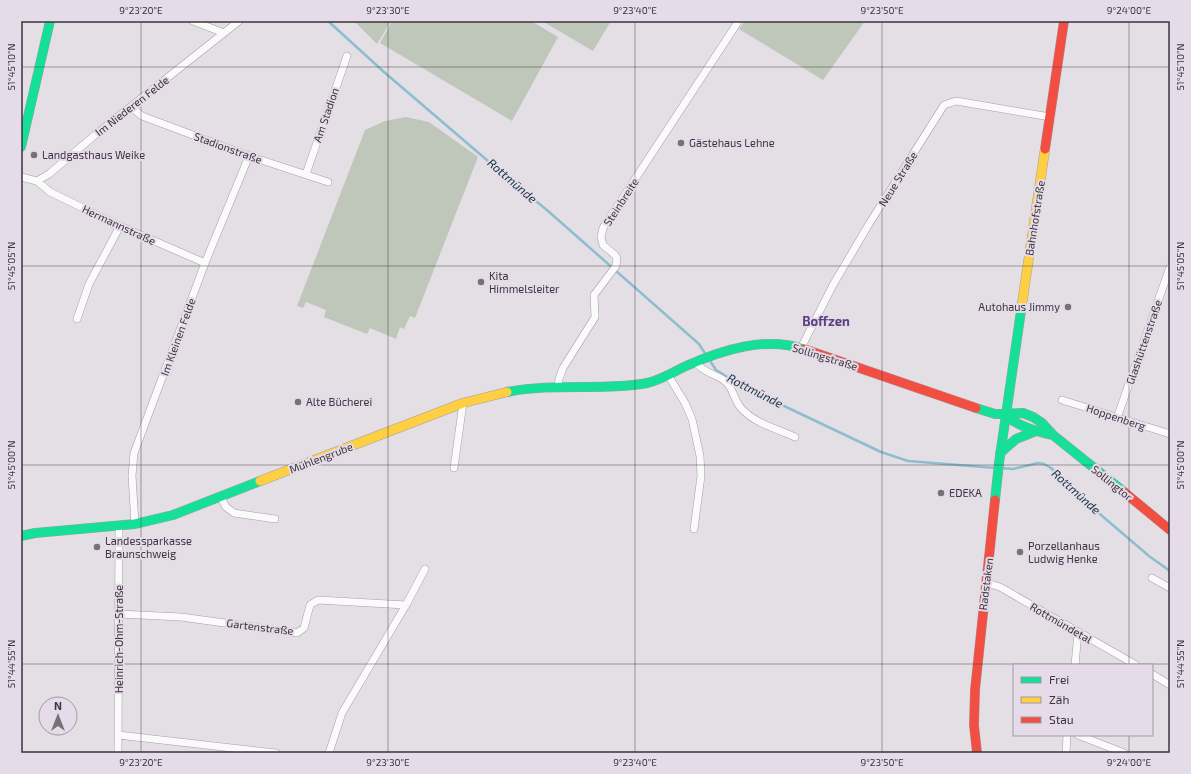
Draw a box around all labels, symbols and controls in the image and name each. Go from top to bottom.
text: 9°23'20"E [119,4,163,16]
text: 9°23'30"E [366,4,410,16]
text: 9°23'40"E [613,4,657,16]
text: 9°23'50"E [860,4,904,16]
text: 9°24'00"E [1107,4,1152,16]
text: 51°45'10"N [5,43,17,91]
text: 51°45'10"N [1174,43,1186,91]
street label: Im Niederen Felde [92,73,171,138]
street label: Am Stadion [310,86,341,144]
street label: Stadionstraße [192,129,264,166]
place label: Gästehaus Lehne [689,136,775,149]
marker: Gästehaus Lehne [676,138,686,148]
place label: Landgasthaus Weike [42,148,145,161]
street label: Neue Straße [876,149,920,209]
marker: Landgasthaus Weike [29,150,39,160]
water label: Rottmünde [485,155,541,206]
street label: Steinbreite [600,175,641,228]
street label: Bahnhofstraße [1022,179,1047,256]
street label: Hermannstraße [80,202,158,247]
text: 51°45'05"N [5,242,17,290]
text: 51°45'05"N [1174,242,1186,290]
place label: Kita Himmelsleiter [489,269,560,295]
marker: Kita Himmelsleiter [476,277,486,287]
street label: Im Kleinen Felde [157,296,198,377]
street label: Glashüttenstraße [1123,298,1164,386]
place label: Autohaus Jimmy [978,300,1060,313]
marker: Autohaus Jimmy [1063,302,1073,312]
district label: Boffzen [802,313,850,329]
street label: Sollingstraße [791,340,860,373]
water label: Rottmünde [725,370,786,410]
place label: Alte Bücherei [306,395,372,408]
marker: Alte Bücherei [293,397,303,407]
street label: Hoppenberg [1085,401,1147,432]
street label: Mühlengrube [287,439,354,476]
text: 51°45'00"N [5,440,17,490]
text: 51°45'00"N [1174,440,1186,490]
street label: Sollingtor [1089,462,1136,503]
water label: Rottmünde [1049,466,1104,517]
place label: EDEKA [949,486,982,499]
marker: EDEKA [936,488,946,498]
place label: Landessparkasse Braunschweig [105,534,192,560]
place label: Porzellanhaus Ludwig Henke [1028,539,1100,565]
marker: Landessparkasse Braunschweig [92,542,102,552]
marker: Porzellanhaus Ludwig Henke [1015,547,1025,557]
street label: Radstaken [976,557,995,611]
street label: Heinrich-Ohm-Straße [112,585,125,693]
street label: Rottmündetal [1028,600,1095,646]
street label: Gartenstraße [226,616,294,637]
text: 51°44'55"N [5,640,17,688]
text: 51°44'55"N [1174,640,1186,688]
legend [1013,664,1153,736]
text: Frei [1049,672,1069,686]
text: Zäh [1049,692,1069,706]
north arrow [38,696,78,736]
text: N [54,699,62,712]
text: Stau [1049,712,1074,726]
text: 9°23'20"E [119,756,163,768]
text: 9°23'30"E [366,756,410,768]
text: 9°23'40"E [613,756,657,768]
text: 9°23'50"E [860,756,904,768]
text: 9°24'00"E [1107,756,1152,768]

